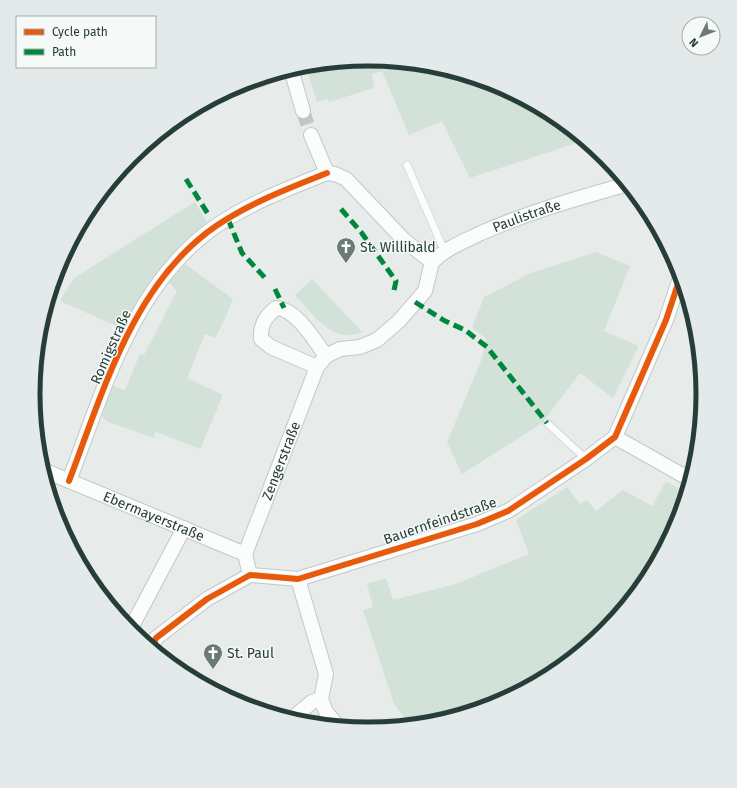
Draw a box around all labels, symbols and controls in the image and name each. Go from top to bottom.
legend [16,16,156,68]
north arrow [681,16,721,56]
text: Cycle path [52,25,108,39]
text: N [687,35,701,50]
text: Path [52,45,76,59]
street label: Paulistraße [490,196,563,236]
church icon: St. Willibald [335,236,357,264]
place label: St. Willibald [360,239,436,256]
street label: Romigstraße [87,307,135,387]
street label: Zengerstraße [258,419,304,502]
street label: Ebermayerstraße [101,487,207,545]
street label: Bauernfeindstraße [381,494,499,548]
church icon: St. Paul [202,642,224,670]
place label: St. Paul [227,645,274,662]

